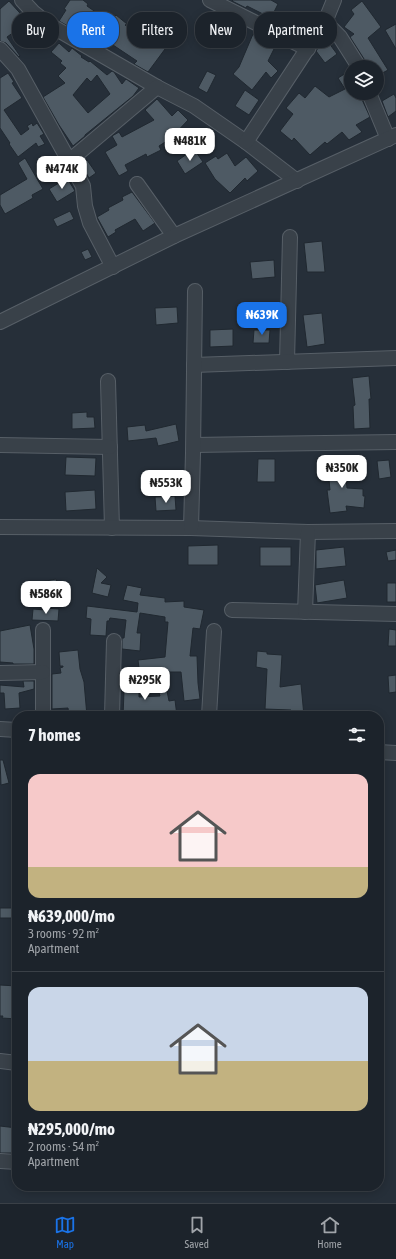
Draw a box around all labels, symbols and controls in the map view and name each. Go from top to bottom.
chip: Buy [12,12,59,48]
chip: Rent [67,12,119,48]
chip: Filters [127,12,187,48]
chip: New [195,12,246,48]
chip: Apartment [254,12,337,48]
map controls [344,60,384,100]
button: layers [344,60,384,100]
pin: ₦481K [162,128,218,162]
text: ₦481K [174,133,206,148]
pin: ₦474K [34,156,90,190]
text: ₦474K [46,161,78,176]
pin: ₦639K [234,302,290,336]
text: ₦639K [246,307,278,322]
pin: ₦350K [314,455,370,489]
text: ₦350K [326,460,358,475]
pin: ₦553K [138,470,194,504]
text: ₦553K [150,475,182,490]
pin: ₦586K [18,581,74,615]
text: ₦586K [30,586,62,601]
pin: ₦295K [117,667,173,701]
text: ₦295K [129,672,161,687]
icon: filters [346,724,368,746]
text: 7 homes [28,725,81,745]
icon: home [162,800,234,872]
text: ₦639,000/mo [28,906,115,926]
text: 3 rooms · 92 m² [28,926,99,941]
text: Apartment [28,941,79,956]
icon: home [162,1013,234,1085]
text: ₦295,000/mo [28,1119,115,1139]
text: 2 rooms · 54 m² [28,1139,99,1154]
text: Apartment [28,1154,79,1169]
tab: Map [54,1214,76,1250]
tab: Saved [185,1214,209,1250]
tab: Home [317,1214,342,1250]

